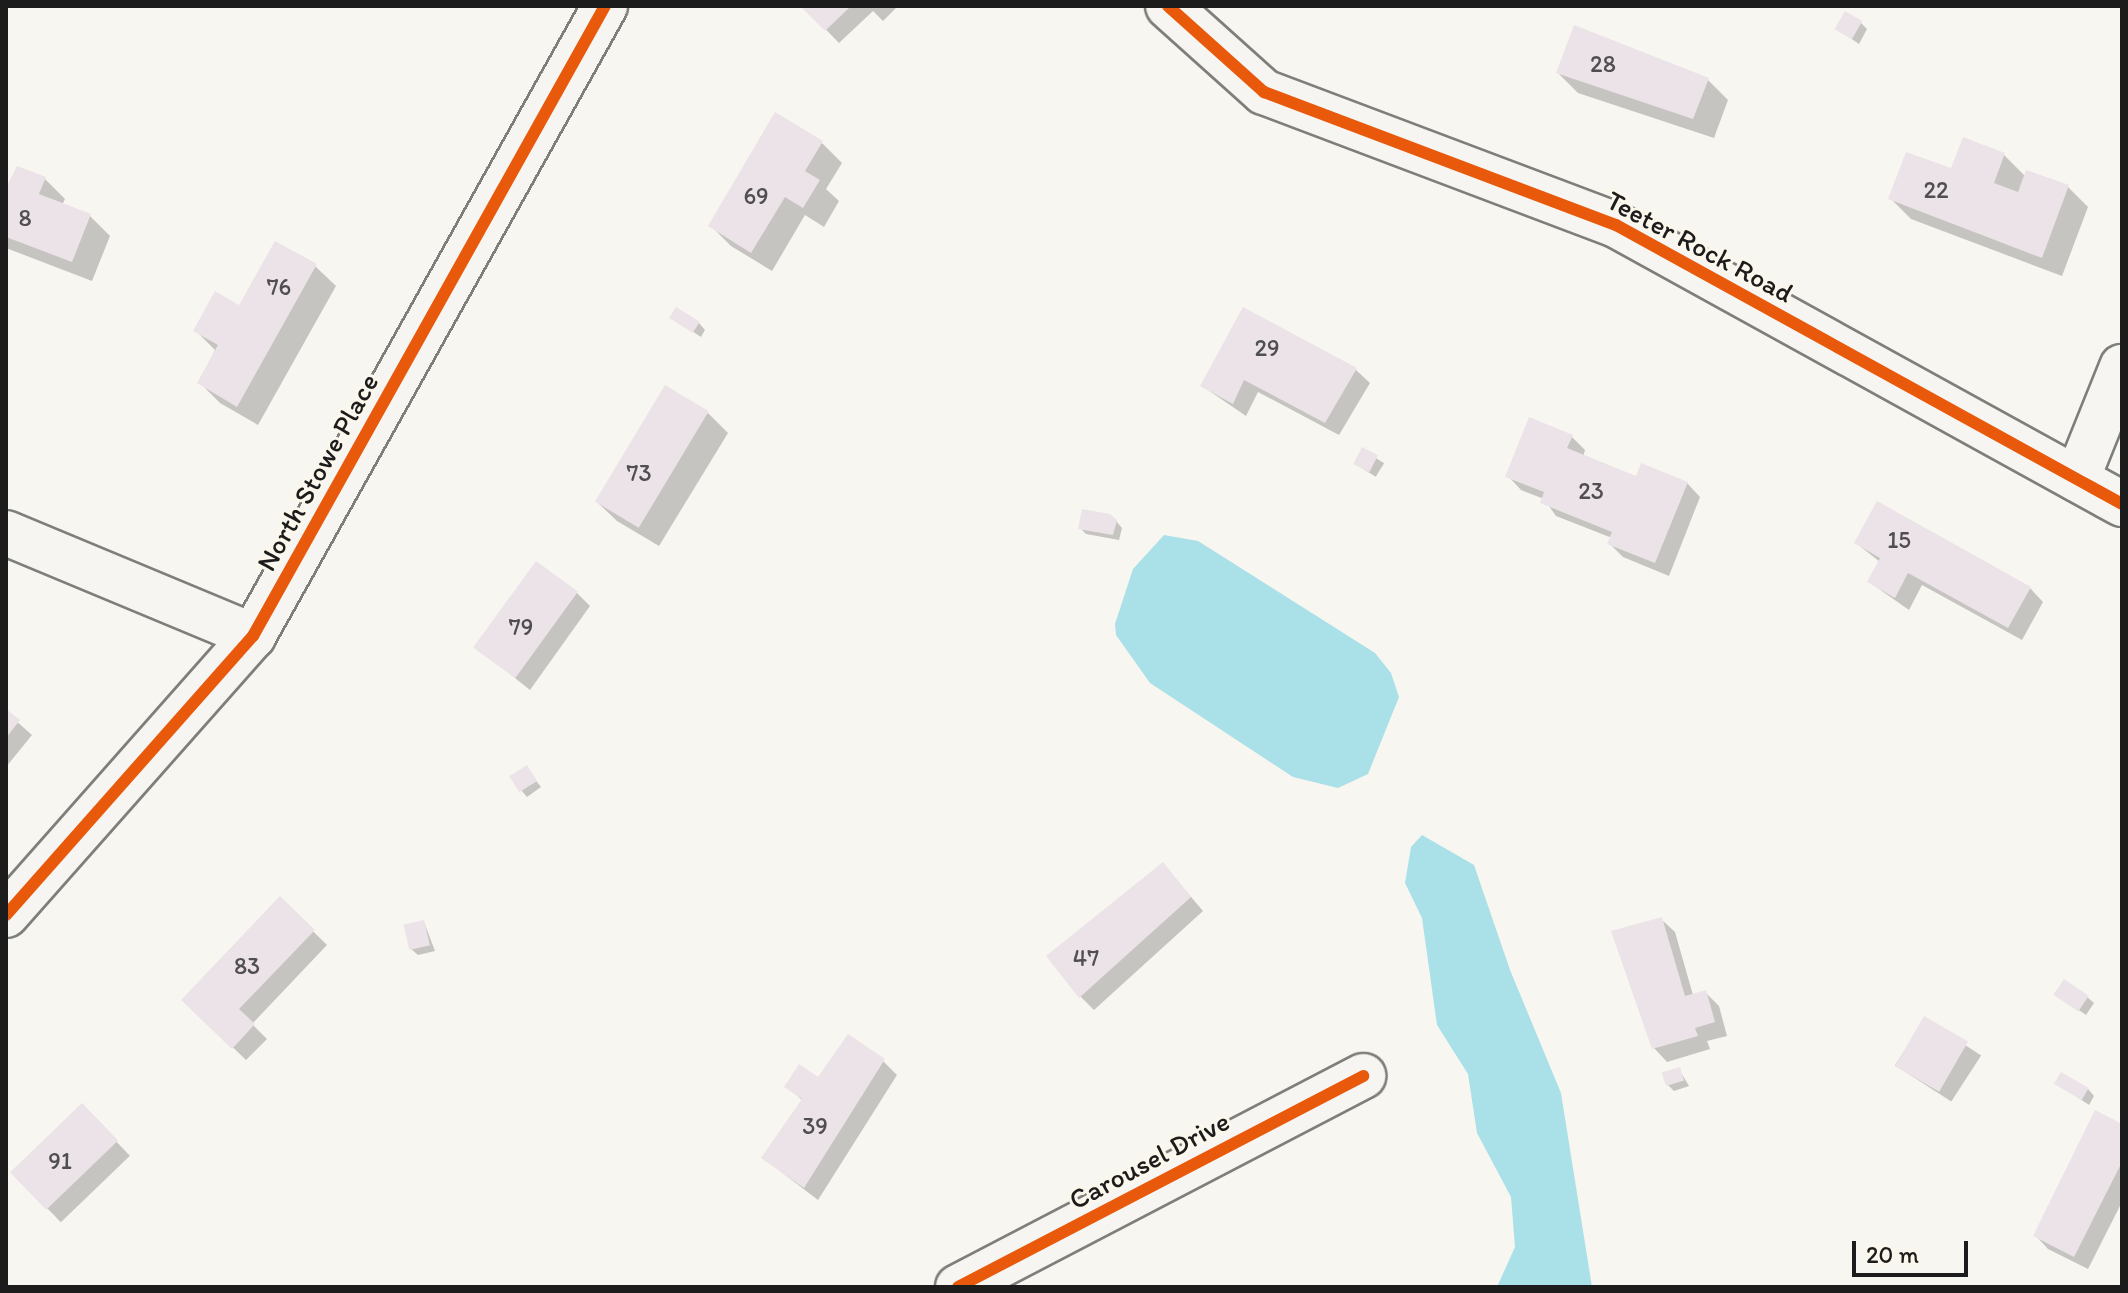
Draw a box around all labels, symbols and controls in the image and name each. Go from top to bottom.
house number: 28 [1590,50,1616,78]
house number: 22 [1923,176,1949,204]
house number: 69 [743,182,769,210]
street label: Teeter Rock Road [1601,183,1799,309]
house number: 8 [18,204,32,232]
house number: 76 [267,273,291,301]
house number: 29 [1254,334,1280,362]
street label: North Stowe Place [249,368,385,576]
house number: 73 [627,459,651,487]
house number: 23 [1578,477,1604,505]
house number: 15 [1887,526,1911,554]
house number: 79 [509,613,533,641]
house number: 47 [1073,944,1099,972]
house number: 83 [234,952,260,980]
street label: Carousel Drive [1063,1104,1235,1216]
house number: 39 [802,1112,828,1140]
house number: 91 [48,1147,72,1175]
scale bar [1856,1225,1972,1275]
text: 20 m [1866,1240,1919,1269]

